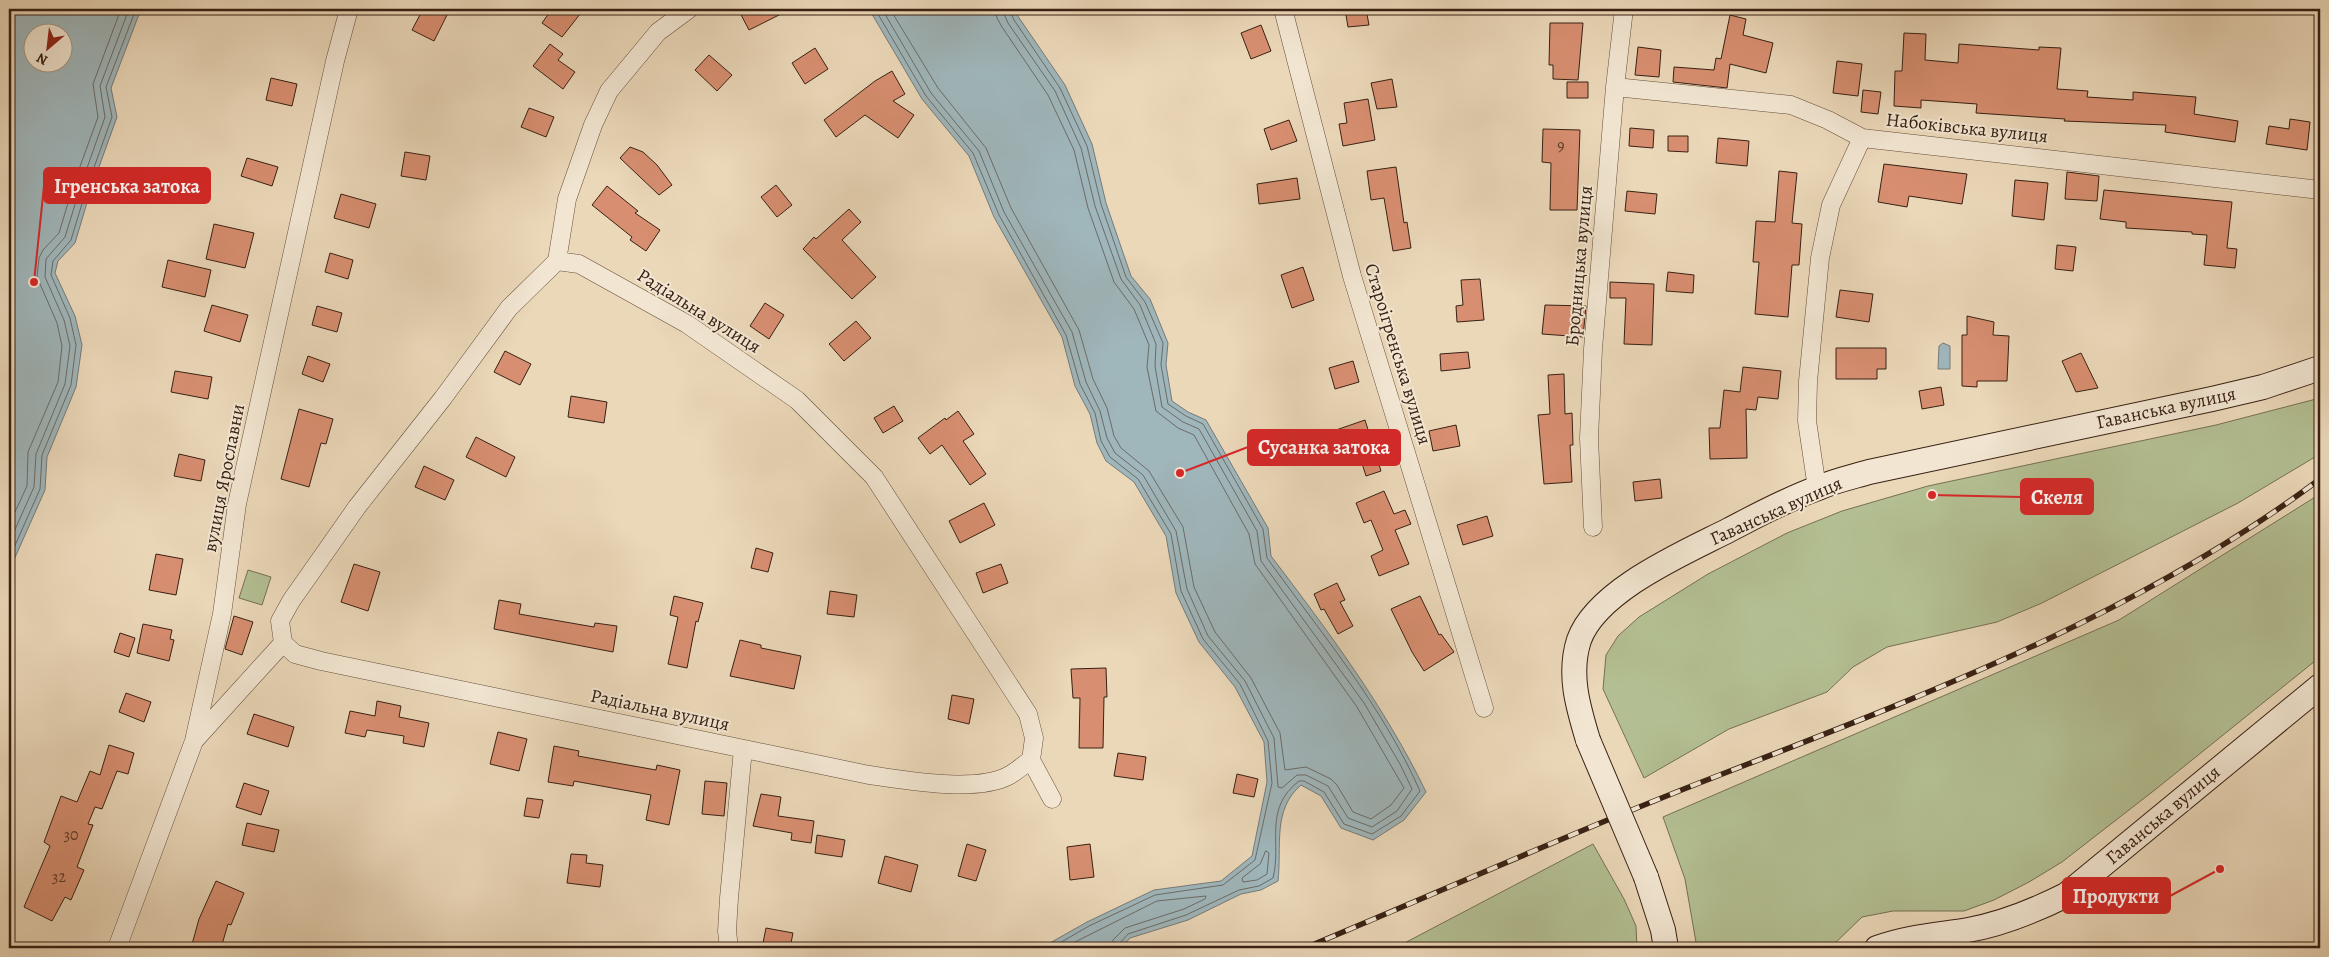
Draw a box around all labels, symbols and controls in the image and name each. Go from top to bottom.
north arrow [22,22,72,72]
text: N [33,48,51,70]
street label: Набоківська вулиця [1885,107,2049,149]
house number: 9 [1557,135,1565,157]
callout: Ігренська затока [44,168,210,203]
text: Ігренська затока [54,173,201,200]
street label: Бродницька вулиця [1559,185,1599,347]
street label: Староігренська вулиця [1358,260,1438,448]
street label: Радіальна вулиця [632,262,766,360]
street label: Гаванська вулиця [2094,380,2238,436]
street label: вулиця Ярославни [197,402,251,554]
callout: Сусанка затока [1248,430,1400,465]
text: Сусанка затока [1258,434,1391,461]
street label: Гаванська вулиця [1706,470,1846,552]
callout: Скеля [2021,479,2093,514]
text: Скеля [2031,484,2083,511]
street label: Радіальна вулиця [588,683,732,737]
street label: Гаванська вулиця [2100,759,2226,871]
house number: 30 [63,824,79,846]
house number: 32 [52,866,67,888]
callout: Продукти [2063,878,2170,913]
text: Продукти [2073,883,2160,910]

